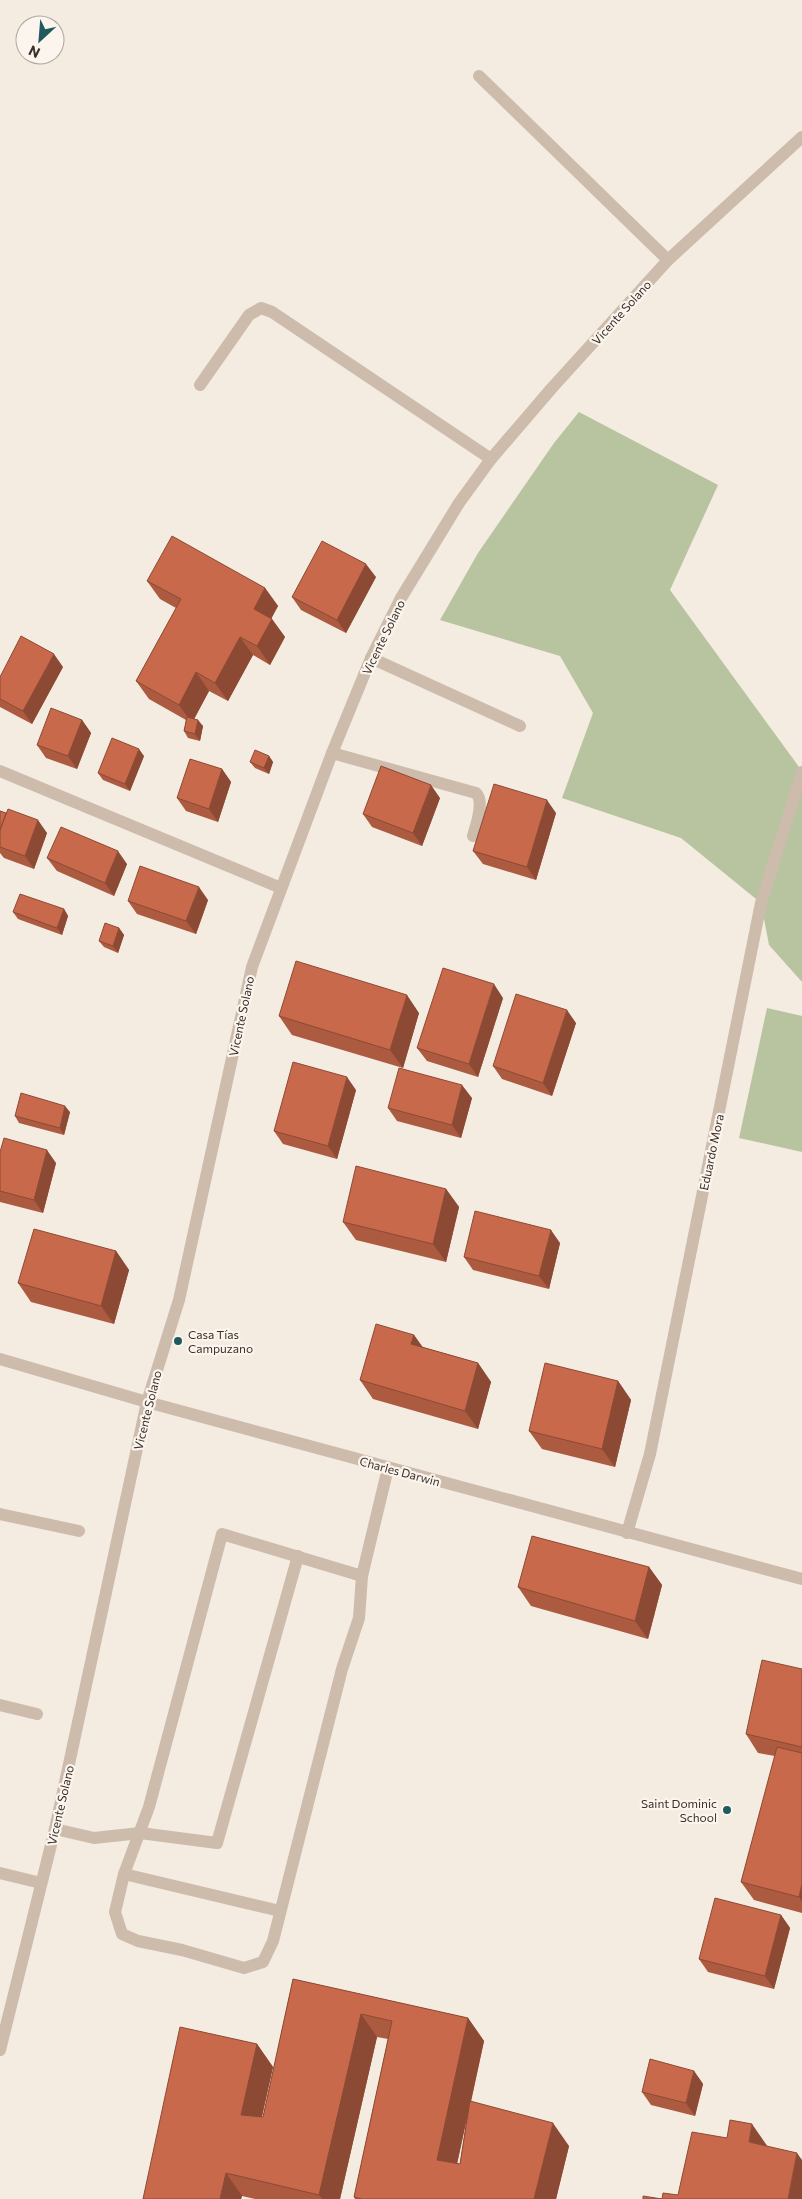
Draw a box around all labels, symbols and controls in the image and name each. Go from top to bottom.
north arrow [15,15,65,65]
text: N [26,42,43,62]
street label: Vicente Solano [589,277,653,347]
street label: Vicente Solano [359,597,407,677]
street label: Vicente Solano [226,975,256,1057]
street label: Eduardo Mora [696,1113,726,1191]
place label: Casa Tías Campuzano [188,1327,253,1355]
marker: Casa Tías Campuzano [172,1335,184,1347]
street label: Vicente Solano [130,1369,164,1451]
street label: Charles Darwin [358,1454,442,1488]
street label: Vicente Solano [44,1764,76,1846]
place label: Saint Dominic School [641,1796,717,1824]
marker: Saint Dominic School [721,1804,733,1816]

